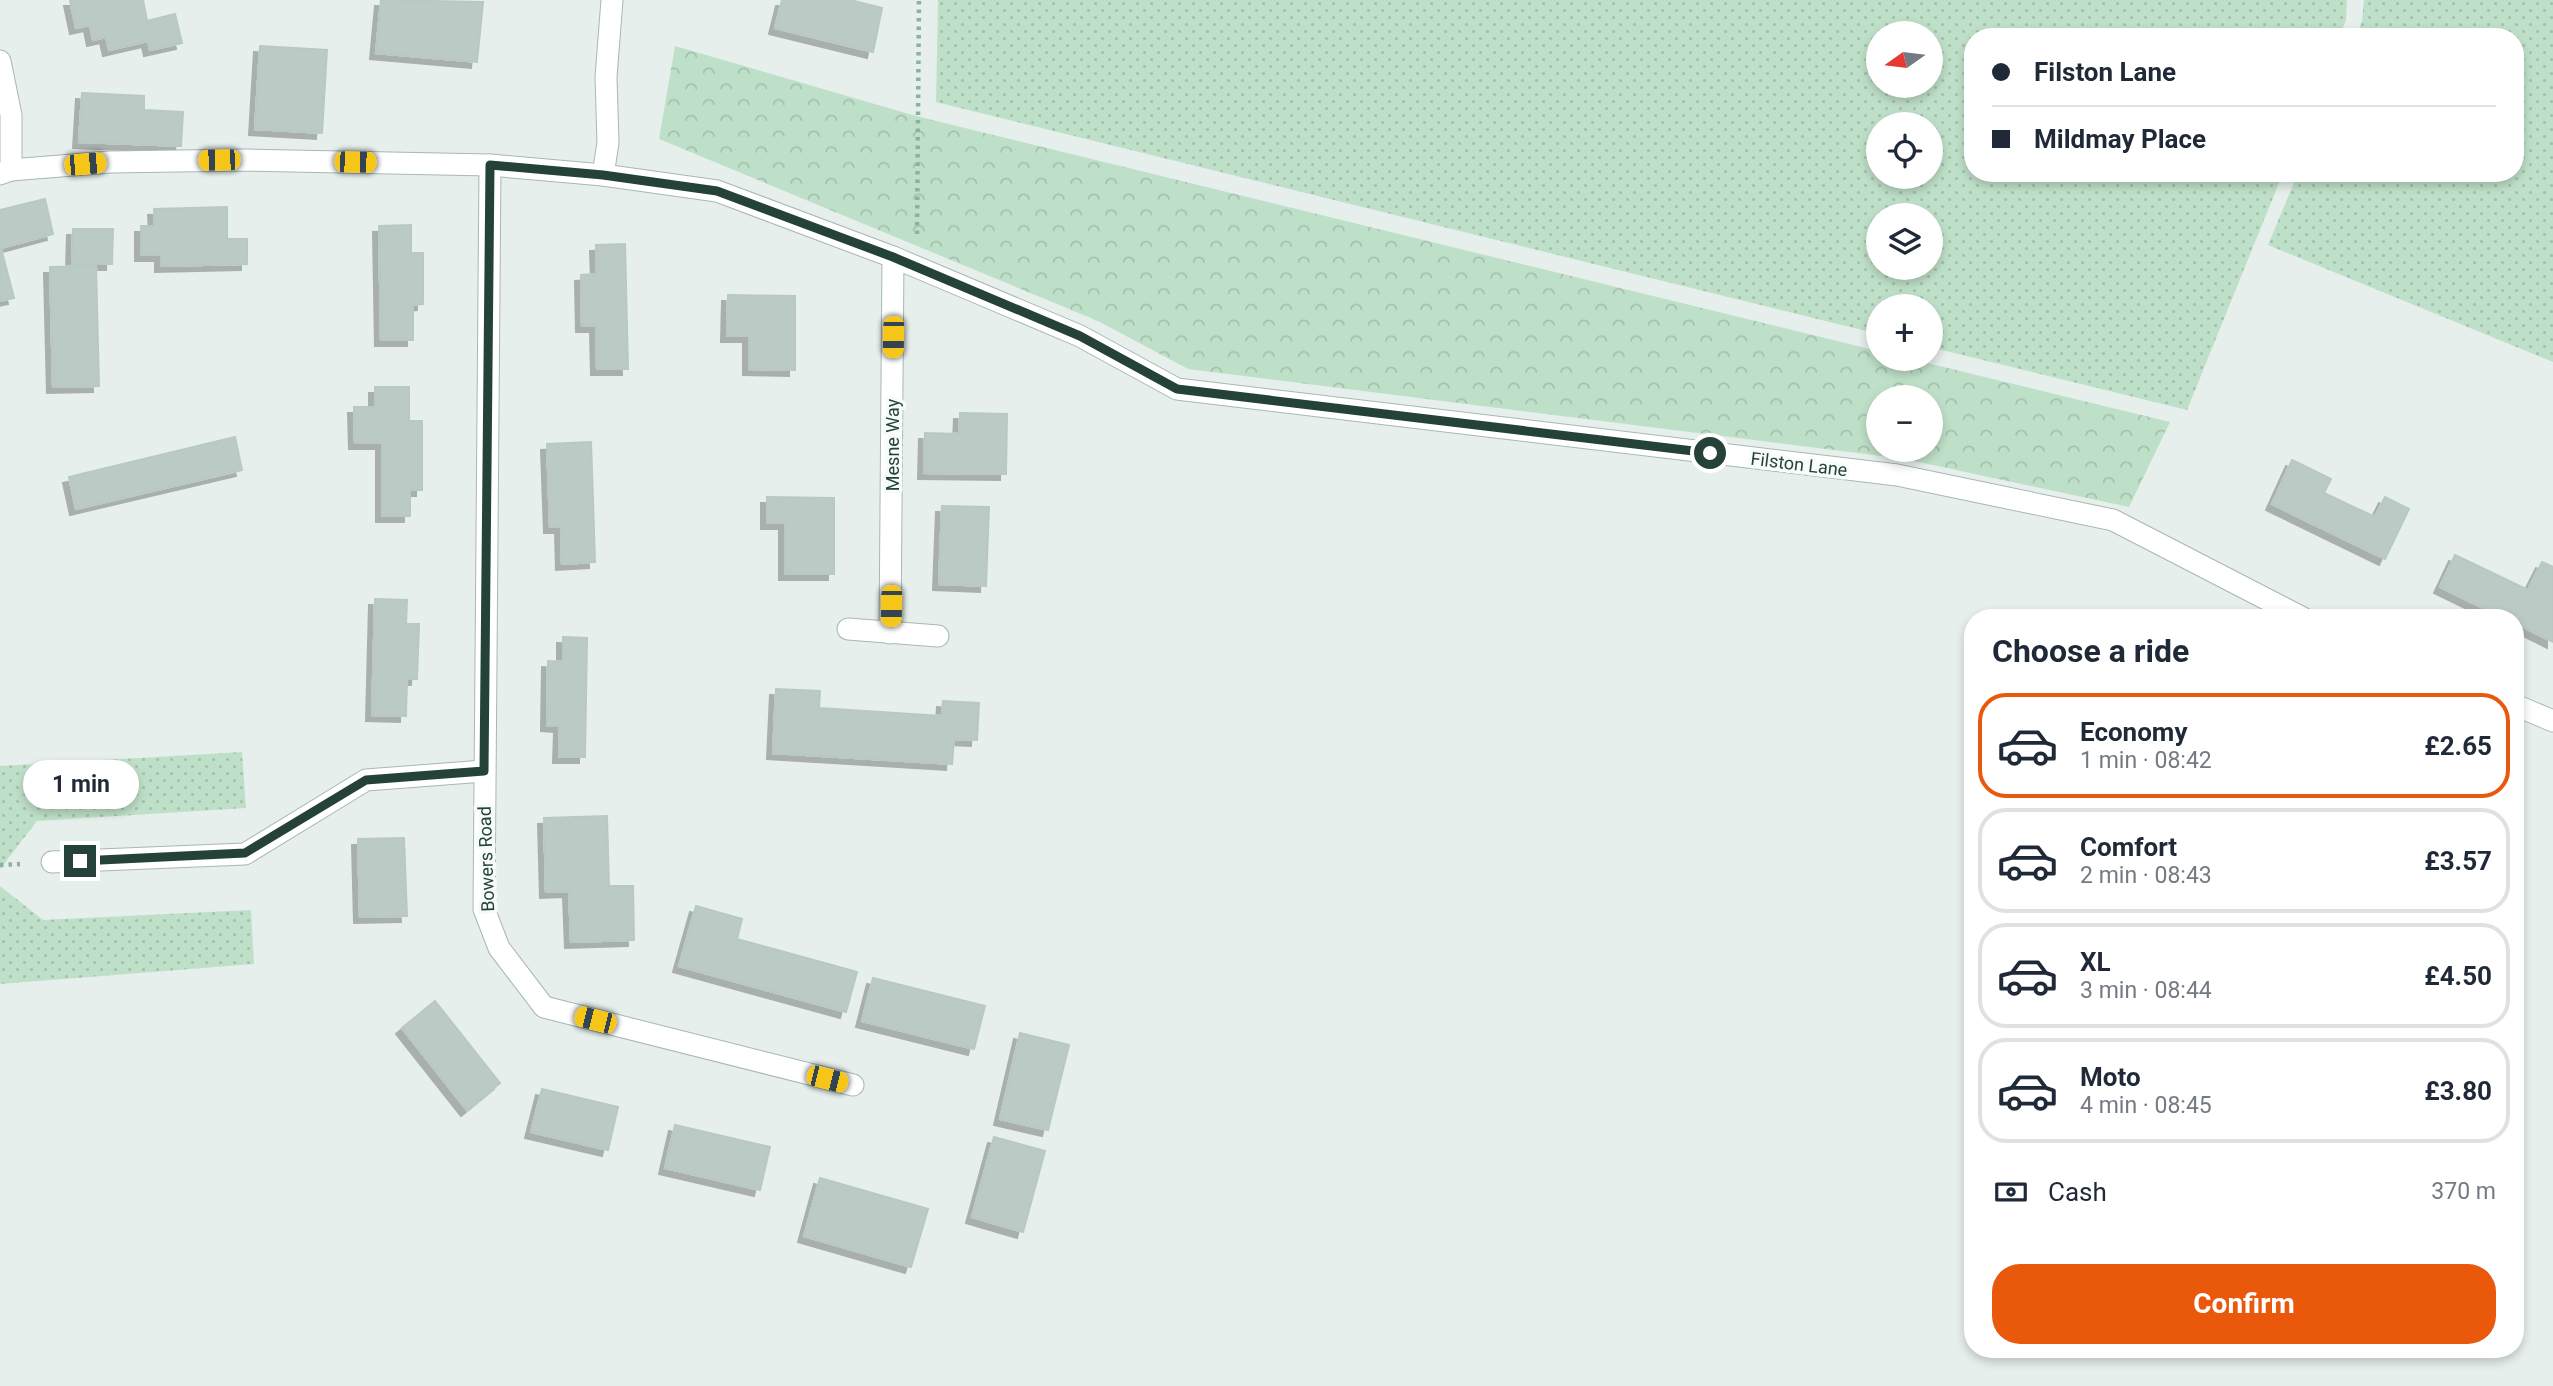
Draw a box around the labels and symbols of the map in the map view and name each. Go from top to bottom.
north arrow [1866,21,1942,98]
car [198,149,241,171]
car [334,151,377,173]
car [64,152,107,176]
car [883,316,904,358]
street label: Mesne Way [882,398,903,491]
route start [1694,437,1726,469]
street label: Filston Lane [1749,448,1849,480]
car [881,585,902,627]
callout: 1 min [22,760,138,808]
street label: Bowers Road [474,806,498,912]
route end [64,845,96,877]
car [573,1005,618,1035]
car [805,1064,850,1094]

